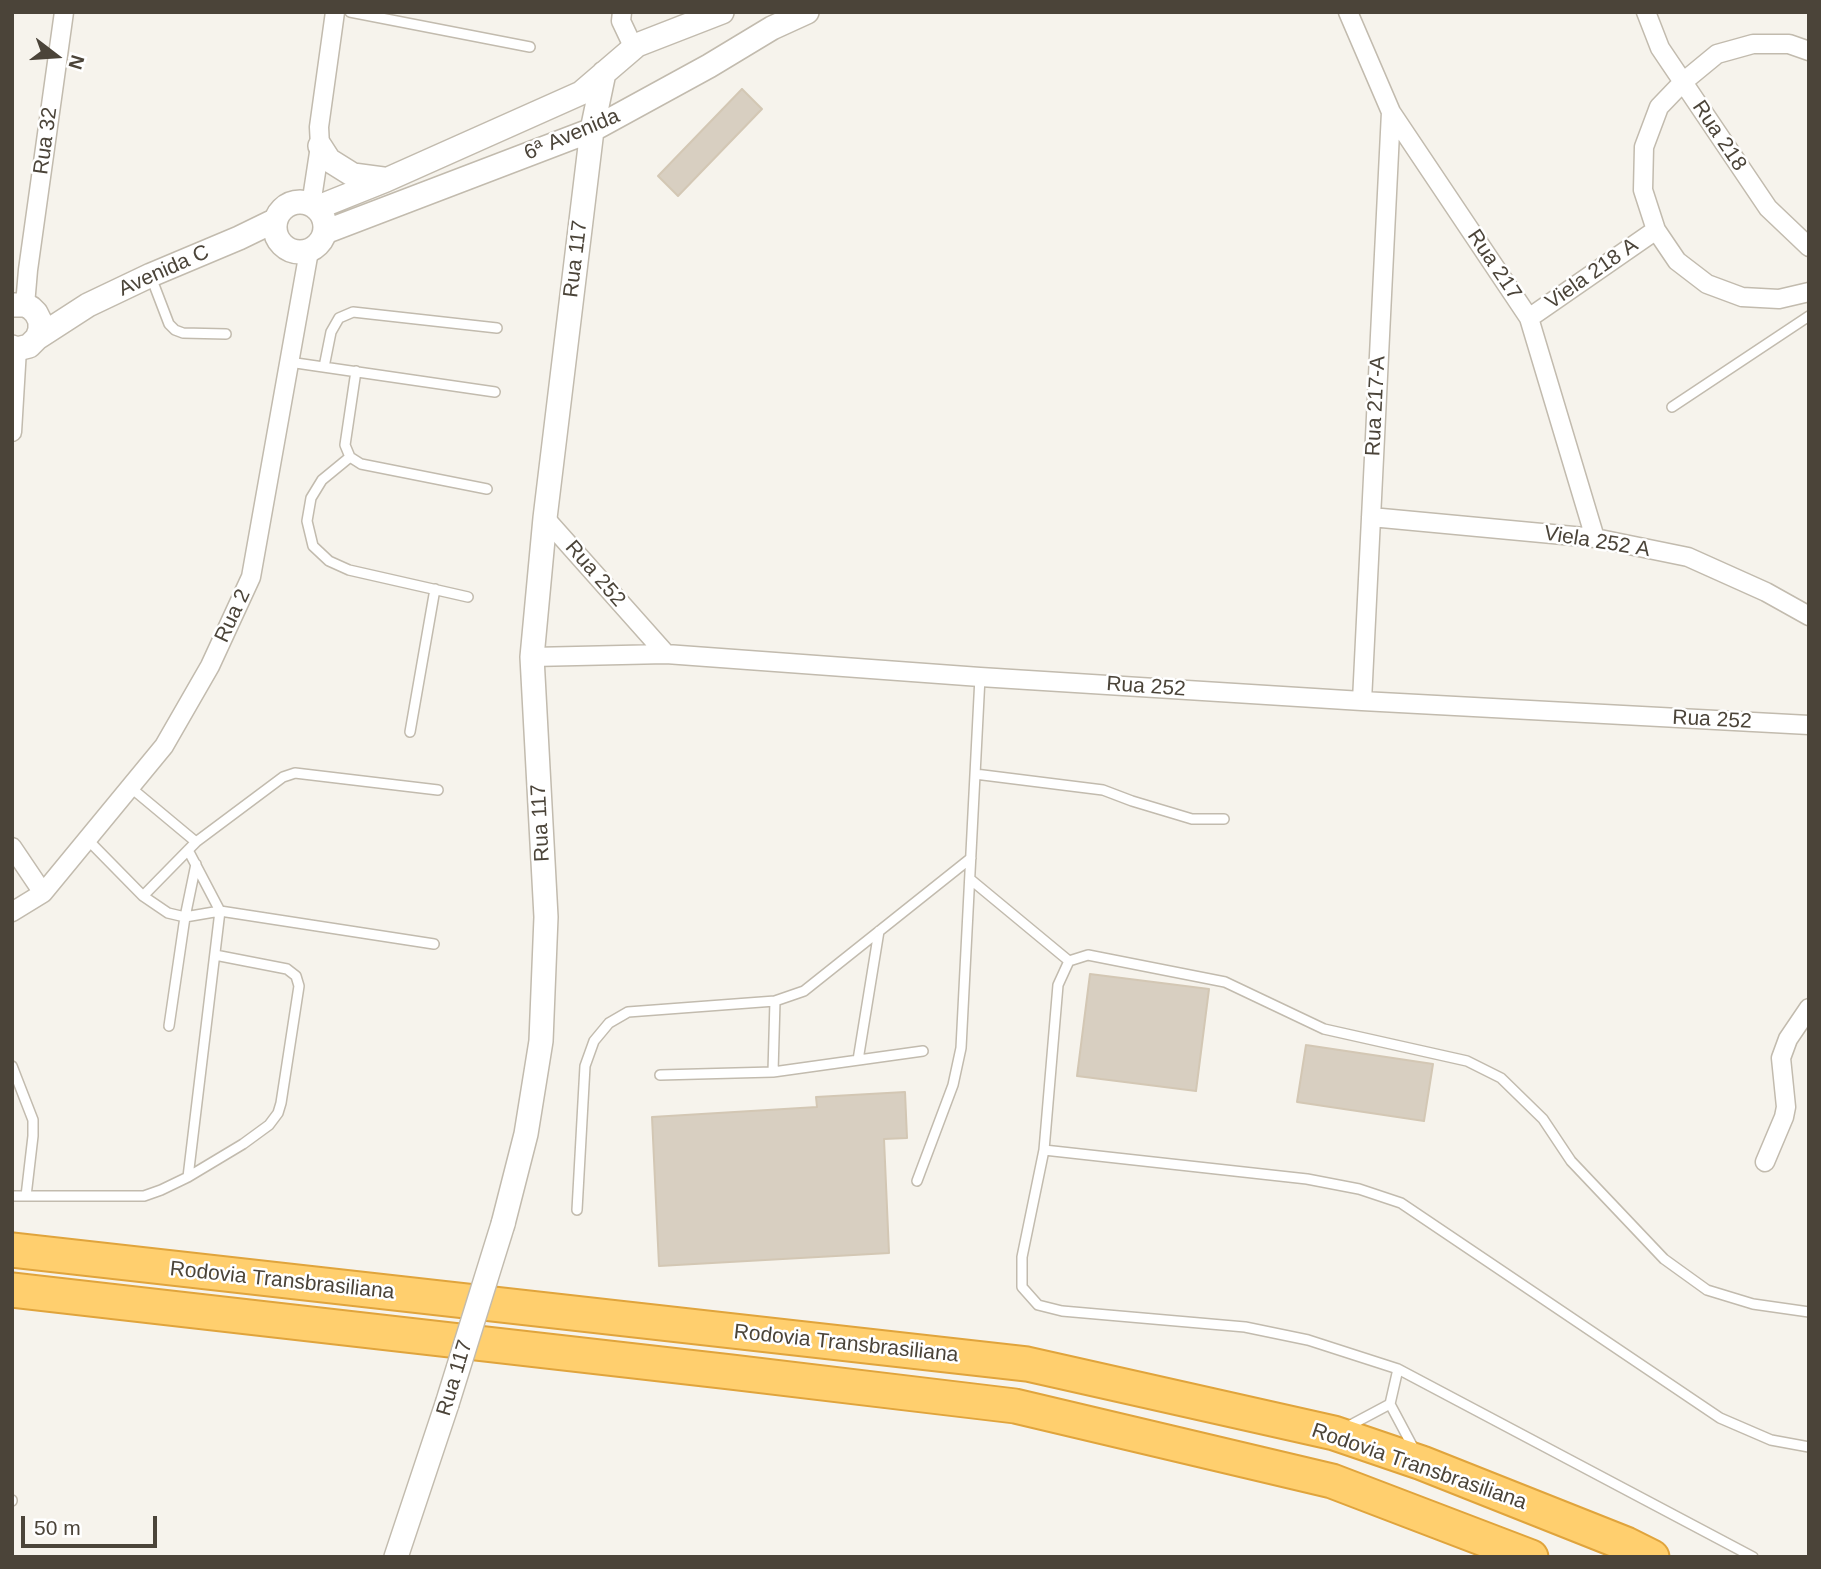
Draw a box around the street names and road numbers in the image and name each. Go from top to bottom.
street label: Rua 218 [1686,96,1752,176]
street label: 6ª Avenida [521,104,623,166]
street label: Rua 32 [29,106,63,176]
street label: Rua 117 [559,219,593,299]
street label: Rua 217 [1461,225,1527,305]
street label: Viela 218 A [1541,233,1643,315]
street label: Avenida C [115,240,213,302]
street label: Rua 217-A [1361,355,1391,457]
street label: Viela 252 A [1542,521,1652,563]
street label: Rua 252 [559,536,631,612]
street label: Rua 2 [210,585,256,647]
street label: Rua 252 [1106,672,1186,702]
street label: Rua 252 [1672,705,1752,735]
street label: Rua 117 [526,783,556,863]
street label: Rodovia Transbrasiliana [168,1257,396,1305]
street label: Rodovia Transbrasiliana [732,1320,960,1368]
street label: Rua 117 [432,1337,478,1419]
street label: Rodovia Transbrasiliana [1308,1418,1530,1516]

